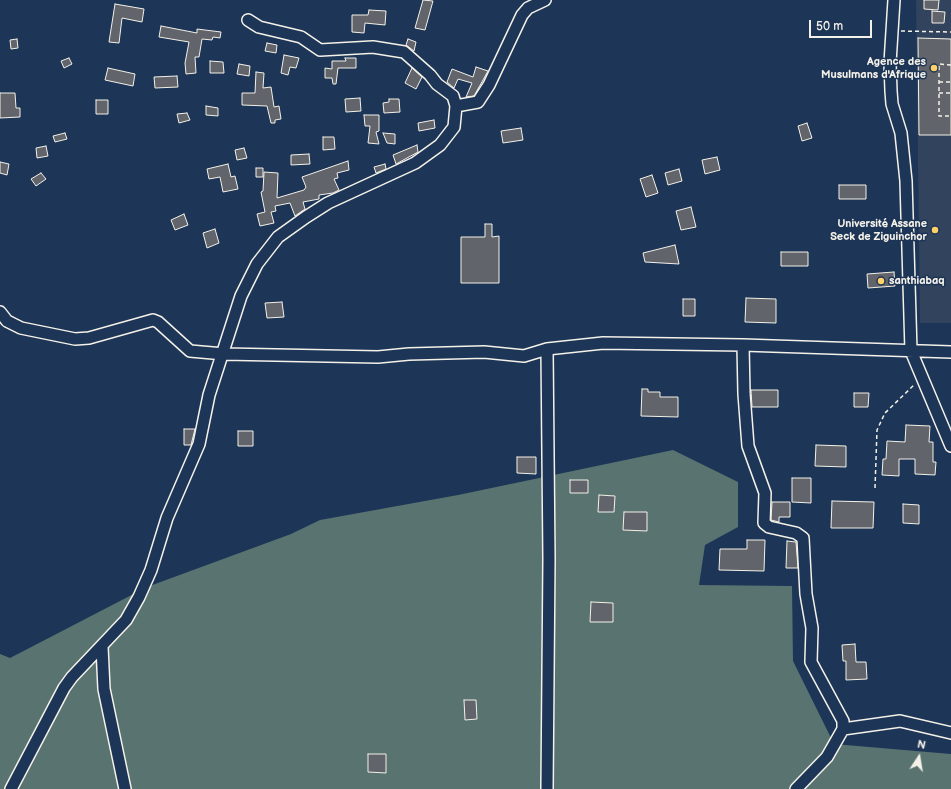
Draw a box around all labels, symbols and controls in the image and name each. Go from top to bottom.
scale bar [811,12,874,38]
text: 50 m [816,19,843,34]
place label: Agence des Musulmans d'Afrique [821,55,926,81]
marker: Agence des Musulmans d'Afrique [929,63,939,73]
place label: Université Assane Seck de Ziguinchor [830,217,927,243]
marker: Université Assane Seck de Ziguinchor [930,225,940,235]
place label: santhiabaq [889,274,945,288]
marker: santhiabaq [876,276,886,286]
north arrow [899,737,939,777]
text: N [916,738,927,752]

